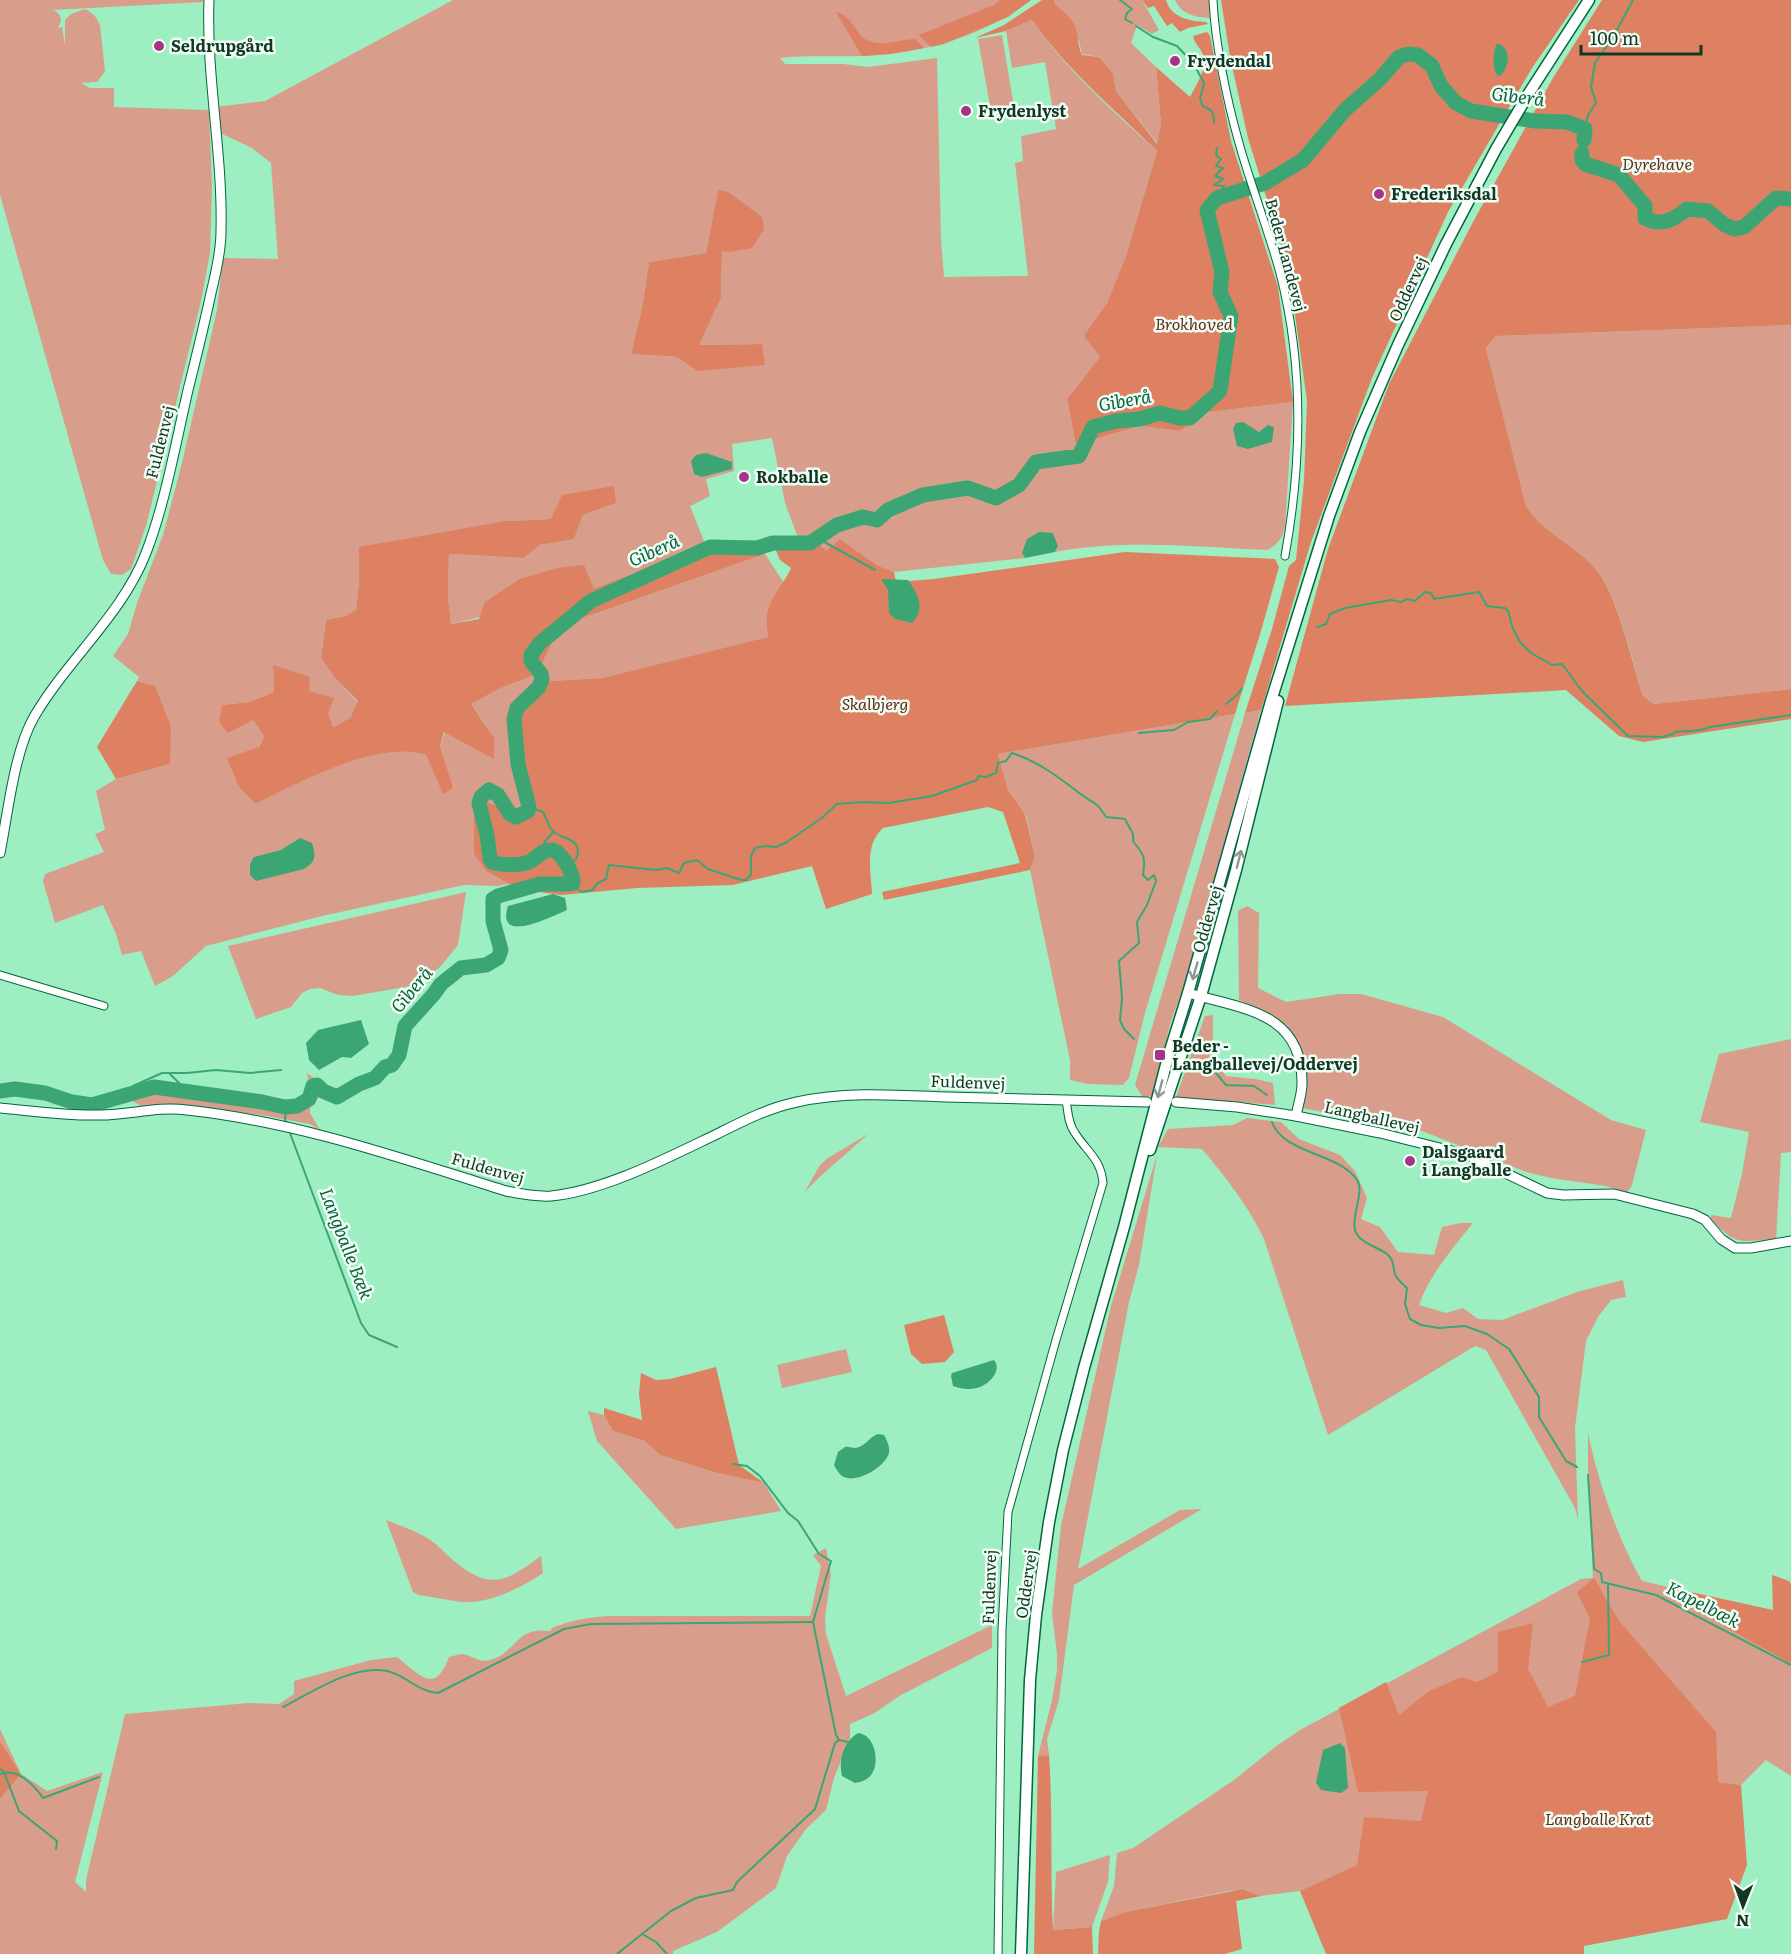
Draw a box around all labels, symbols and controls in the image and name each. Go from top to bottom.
scale bar [1581,18,1701,56]
text: 100 m [1590,24,1639,51]
place label: Seldrupgård [171,33,274,57]
marker: Seldrupgård [152,39,166,53]
place label: Frydendal [1187,48,1271,72]
marker: Frydendal [1168,54,1182,68]
water label: Giberå [1490,79,1547,112]
place label: Frydenlyst [978,98,1066,122]
marker: Frydenlyst [959,104,973,118]
park label: Dyrehave [1622,151,1692,175]
place label: Frederiksdal [1391,181,1497,205]
marker: Frederiksdal [1372,187,1386,201]
street label: Beder Landevej [1260,195,1314,314]
street label: Oddervej [1382,252,1433,325]
park label: Brokhoved [1155,311,1234,335]
water label: Giberå [1096,381,1154,417]
street label: Fuldenvej [138,403,180,481]
place label: Rokballe [756,464,828,488]
marker: Rokballe [737,470,751,484]
water label: Giberå [624,526,684,573]
park label: Skalbjerg [842,691,908,715]
one-way arrow [1234,850,1246,869]
street label: Oddervej [1185,882,1227,955]
water label: Giberå [383,959,439,1018]
one-way arrow [1189,961,1200,980]
place label: Beder - Langballevej/Oddervej [1172,1033,1358,1075]
marker: Beder - Langballevej/Oddervej [1153,1048,1167,1062]
street label: Fuldenvej [930,1068,1006,1094]
one-way arrow [1153,1079,1165,1098]
street label: Langballevej [1322,1093,1422,1139]
place label: Dalsgaard i Langballe [1422,1139,1511,1181]
street label: Fuldenvej [449,1145,528,1189]
marker: Dalsgaard i Langballe [1403,1154,1417,1168]
water label: Langballe Bæk [314,1184,381,1303]
street label: Oddervej [1008,1548,1042,1620]
street label: Fuldenvej [975,1549,1001,1625]
water label: Kapelbæk [1662,1574,1745,1634]
park label: Langballe Krat [1545,1806,1652,1830]
north arrow [1713,1876,1773,1936]
text: N [1736,1910,1750,1934]

